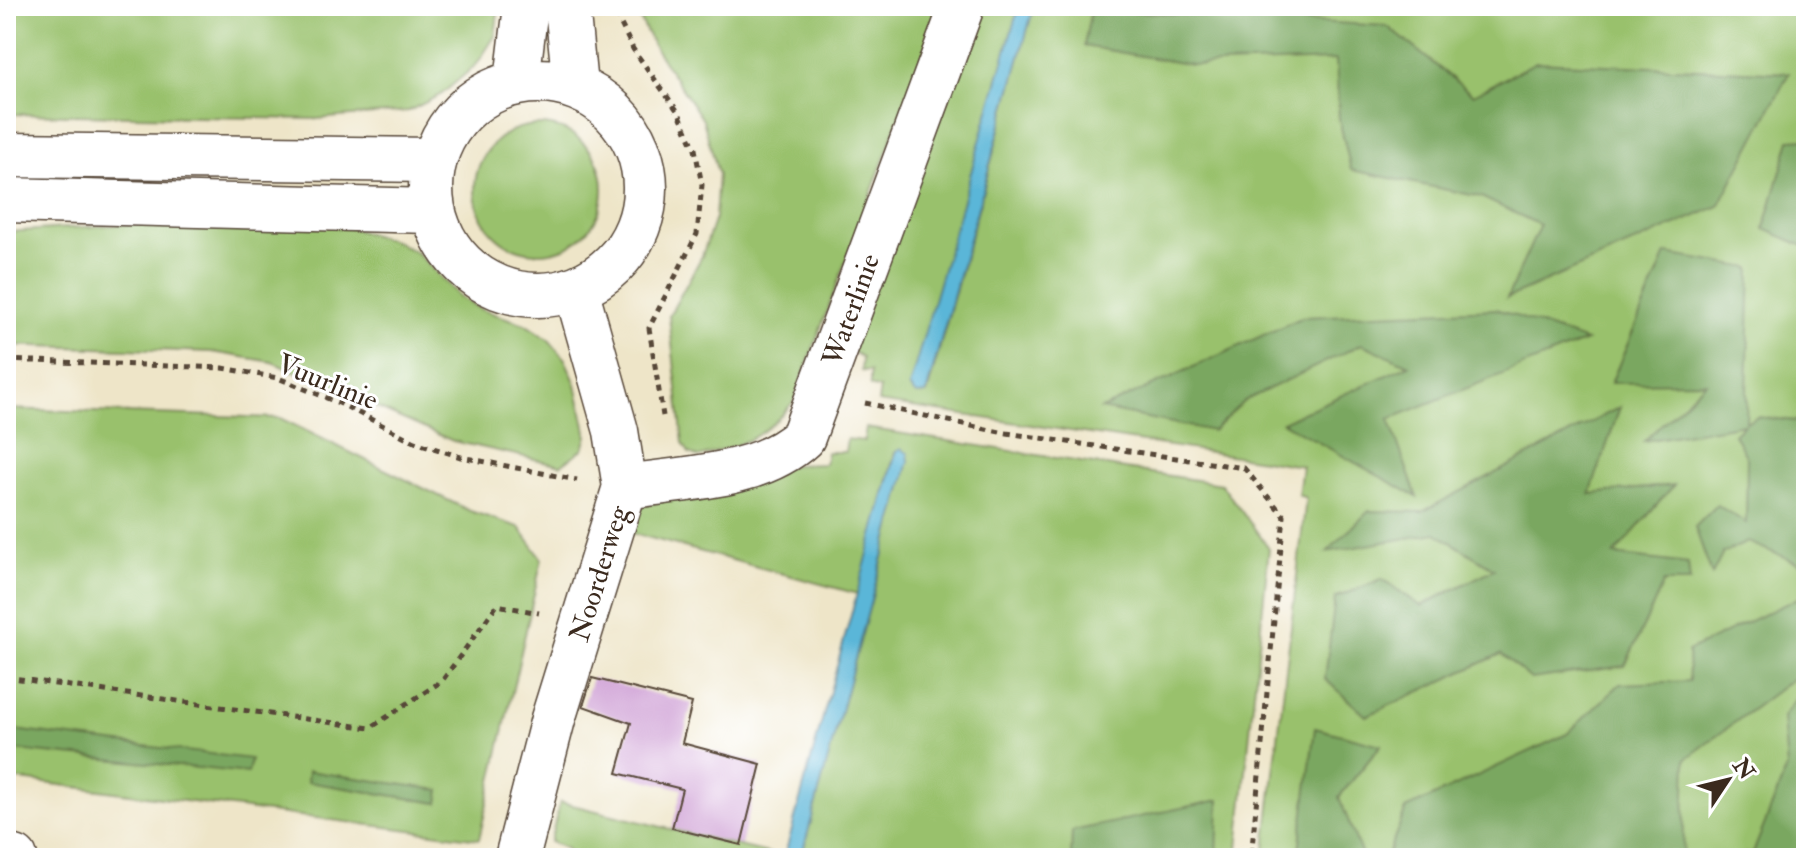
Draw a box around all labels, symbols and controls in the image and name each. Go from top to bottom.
street label: Waterlinie [815,249,888,372]
street label: Vuurlinie [272,346,383,418]
street label: Noorderweg [562,501,637,646]
north arrow [1688,740,1768,820]
text: N [1726,752,1761,785]

